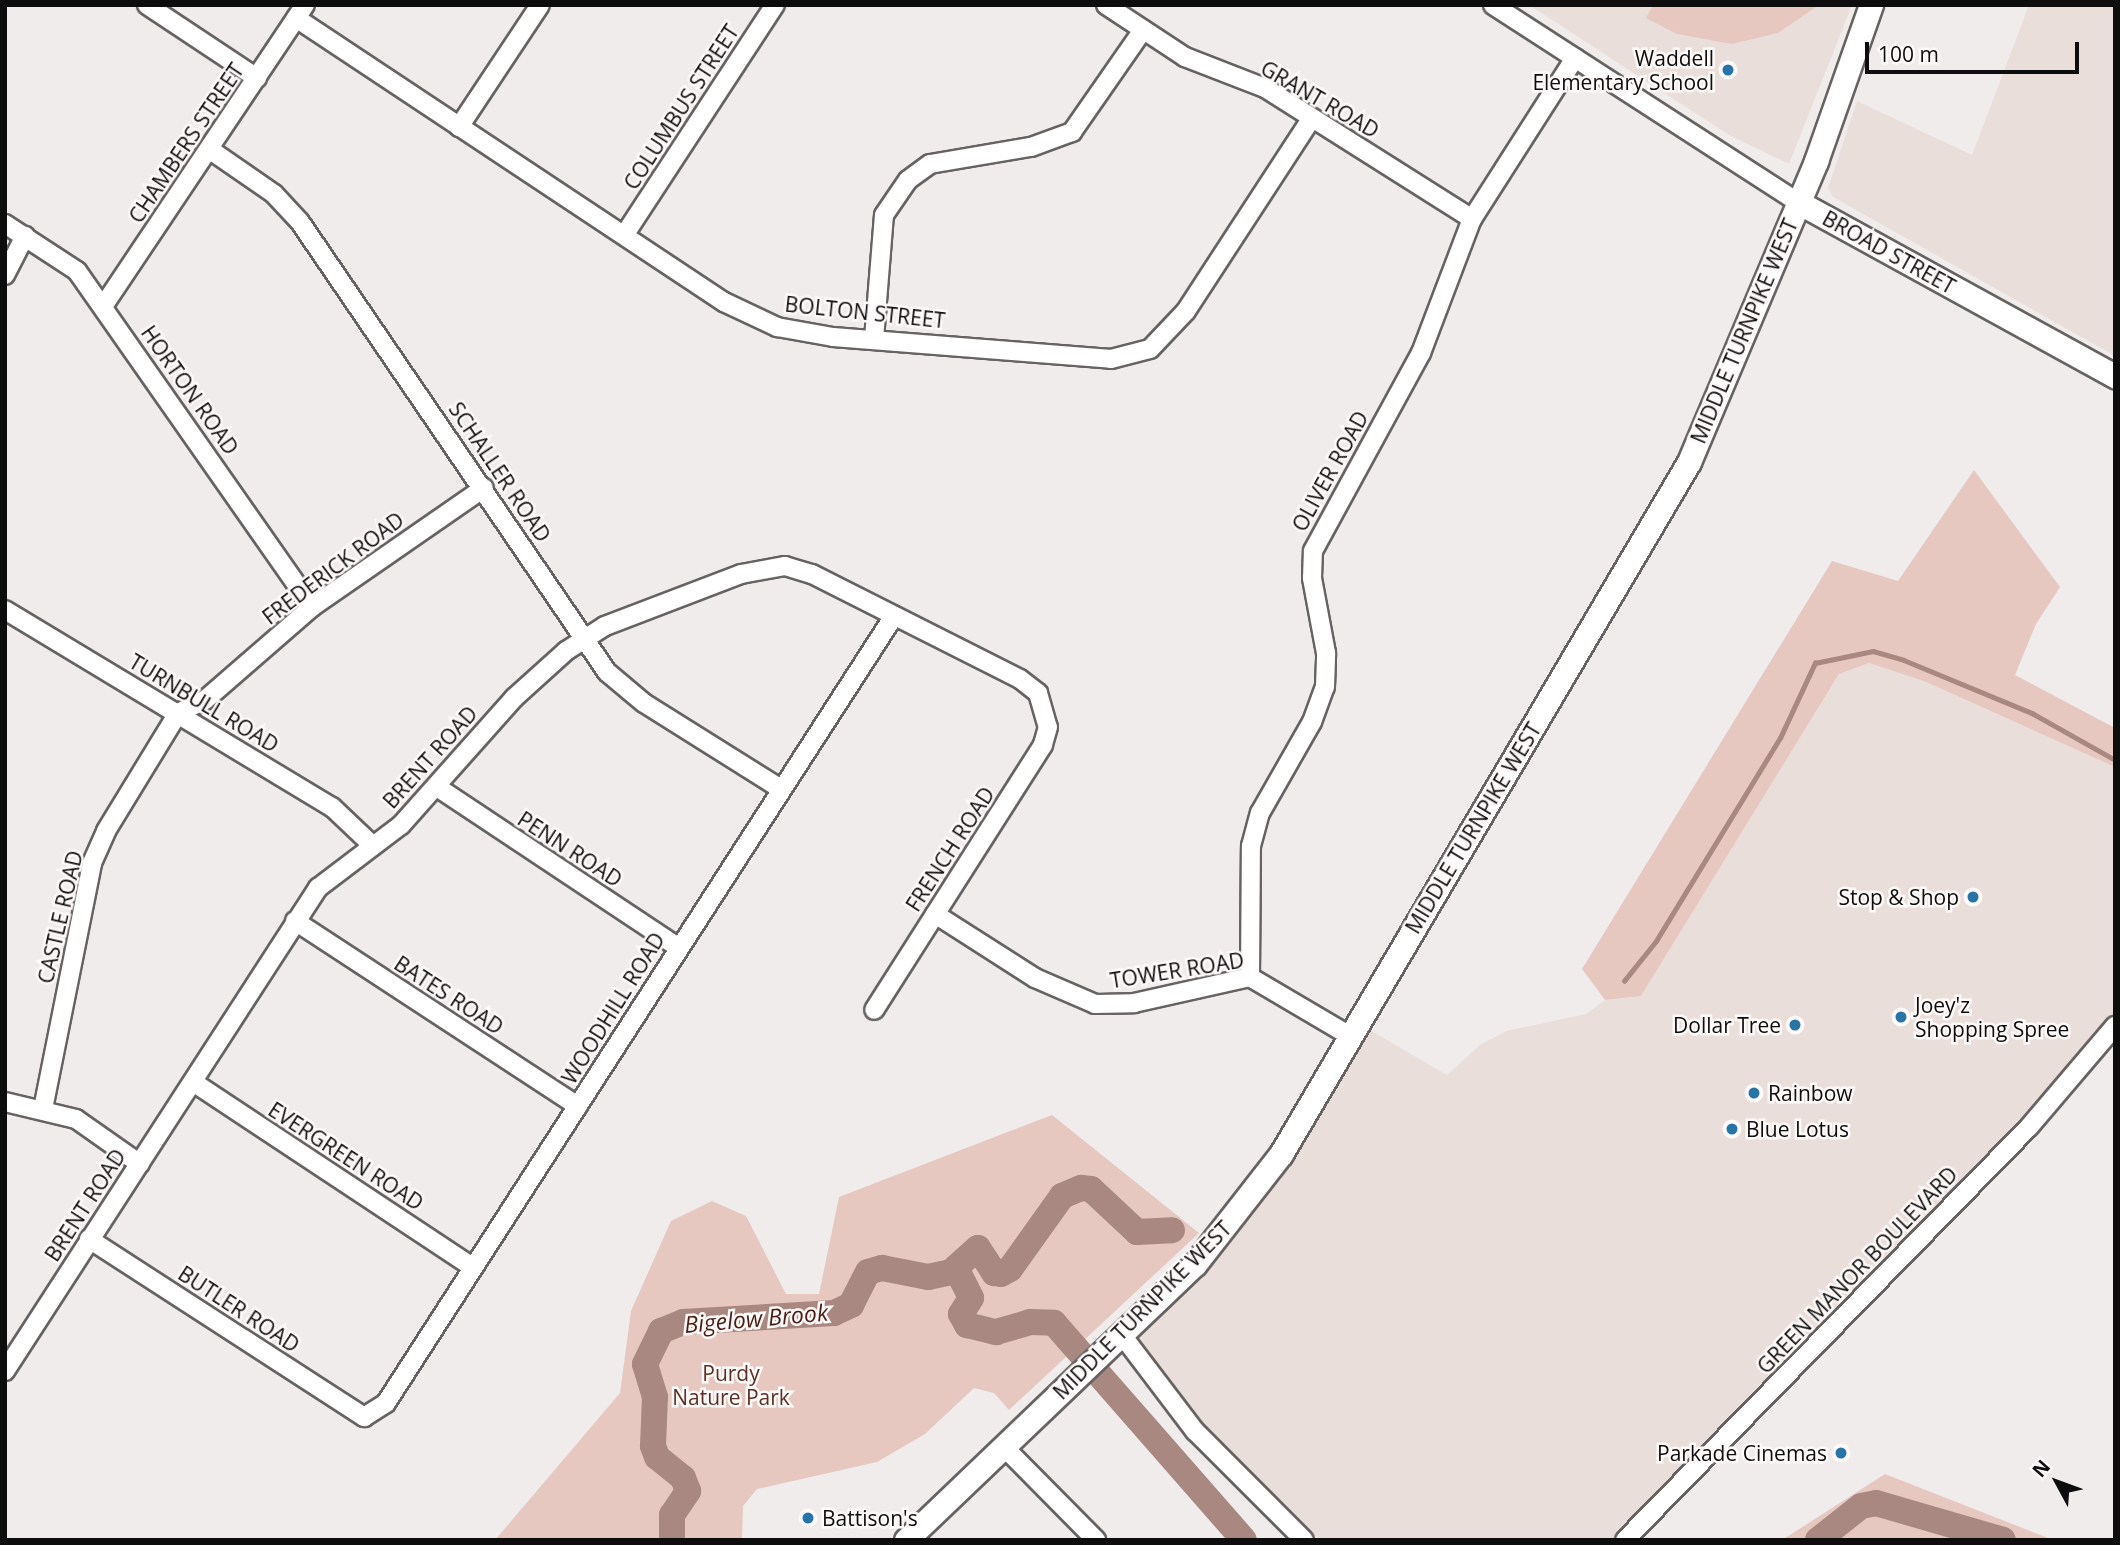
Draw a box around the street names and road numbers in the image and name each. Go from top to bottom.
street label: COLUMBUS STREET [618,20,744,194]
street label: GRANT ROAD [1256,55,1384,143]
street label: CHAMBERS STREET [123,58,249,228]
street label: BROAD STREET [1818,205,1960,299]
street label: MIDDLE TURNPIKE WEST [1685,215,1803,447]
street label: BOLTON STREET [784,291,946,333]
street label: HORTON ROAD [136,321,244,459]
street label: SCHALLER ROAD [444,397,556,547]
street label: OLIVER ROAD [1287,406,1373,536]
street label: FREDERICK ROAD [257,507,409,629]
street label: TURNBULL ROAD [125,648,283,758]
street label: BRENT ROAD [378,701,482,813]
street label: MIDDLE TURNPIKE WEST [1400,718,1546,938]
street label: FRENCH ROAD [900,782,1000,916]
street label: PENN ROAD [513,806,627,892]
street label: CASTLE ROAD [32,848,88,986]
street label: WOODHILL ROAD [556,928,670,1088]
street label: TOWER ROAD [1108,947,1246,993]
street label: BATES ROAD [390,950,508,1040]
street label: EVERGREEN ROAD [264,1097,428,1215]
street label: BRENT ROAD [39,1144,131,1266]
street label: GREEN MANOR BOULEVARD [1752,1161,1962,1379]
street label: MIDDLE TURNPIKE WEST [1048,1216,1236,1404]
street label: BUTLER ROAD [174,1260,304,1358]

